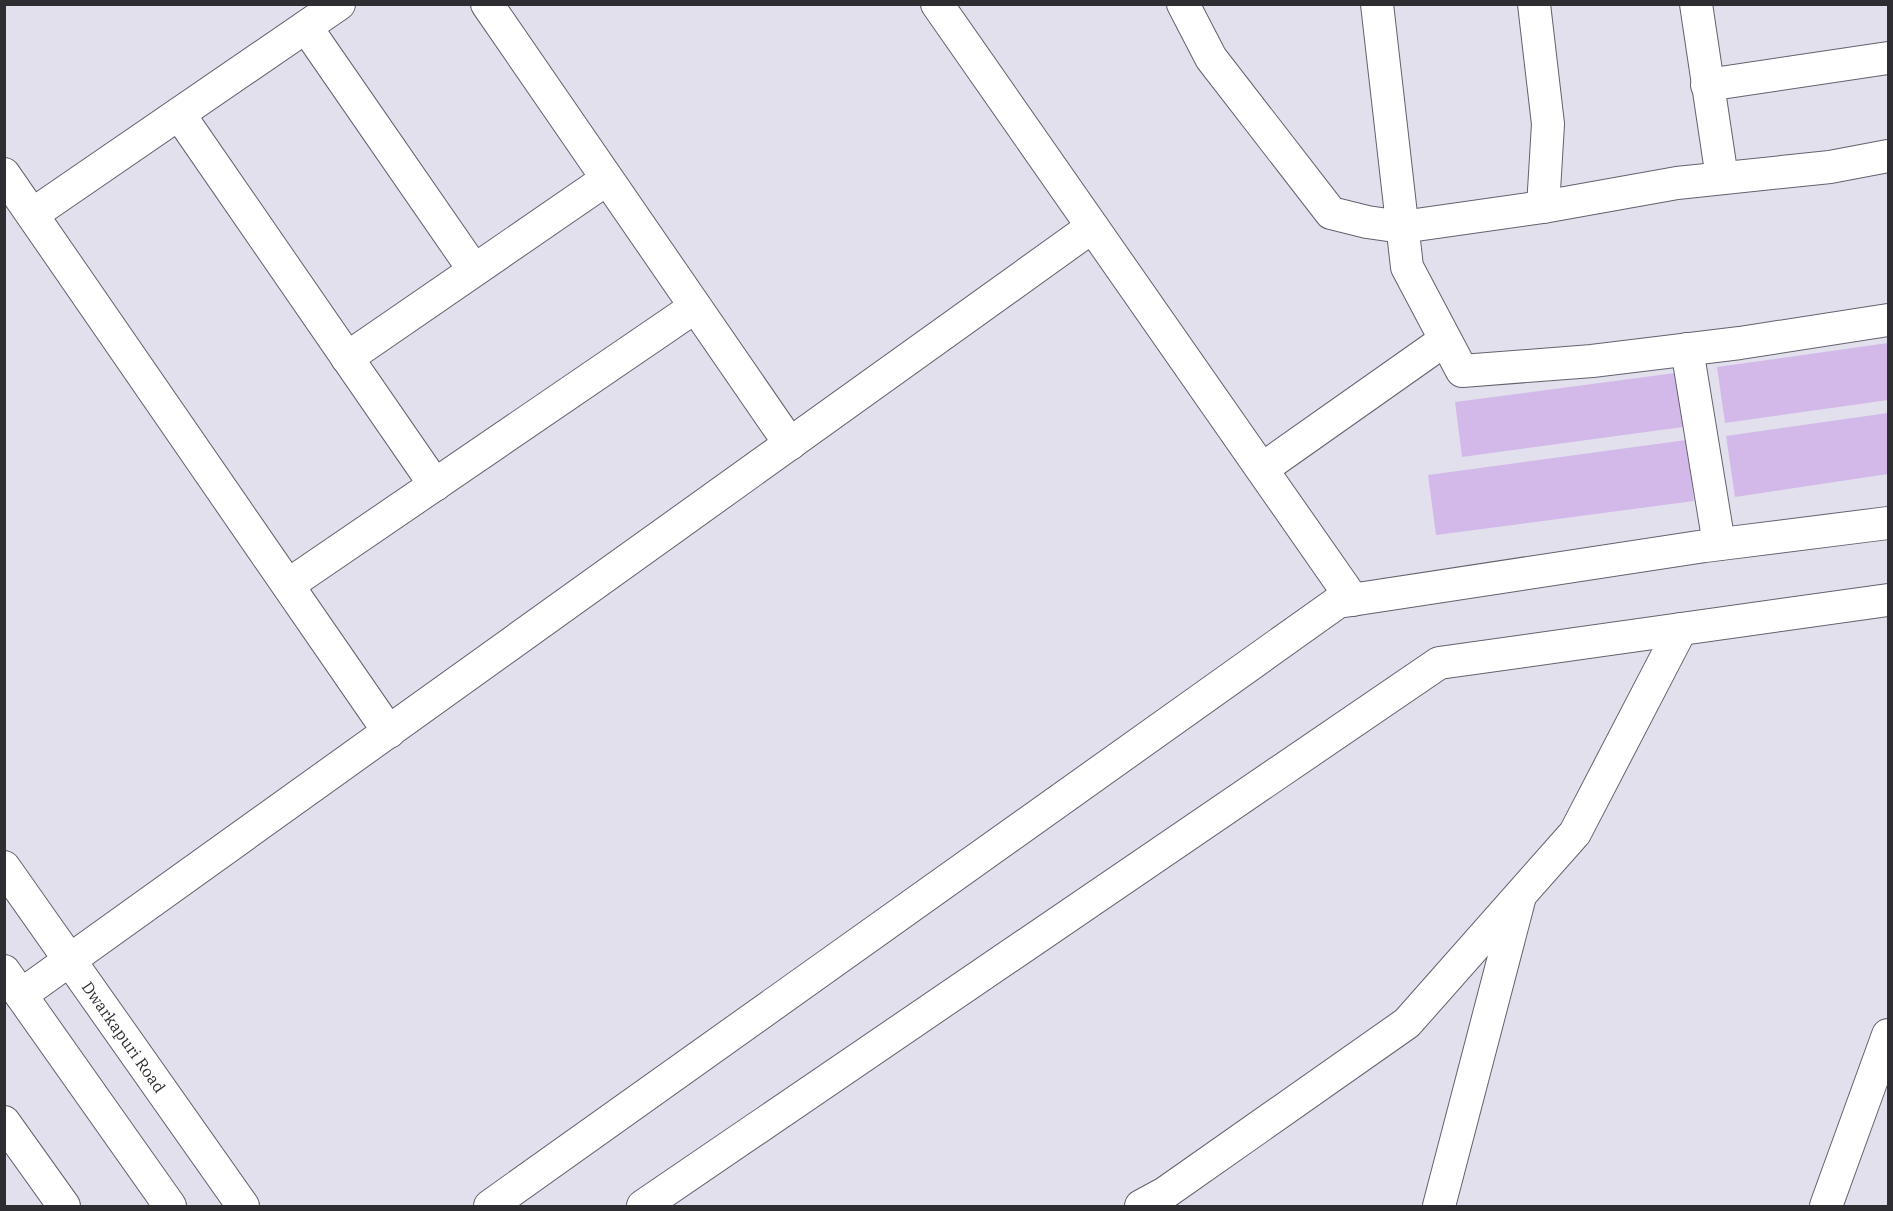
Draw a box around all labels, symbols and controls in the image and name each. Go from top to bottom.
street label: Dwarkapuri Road [78,978,170,1097]

